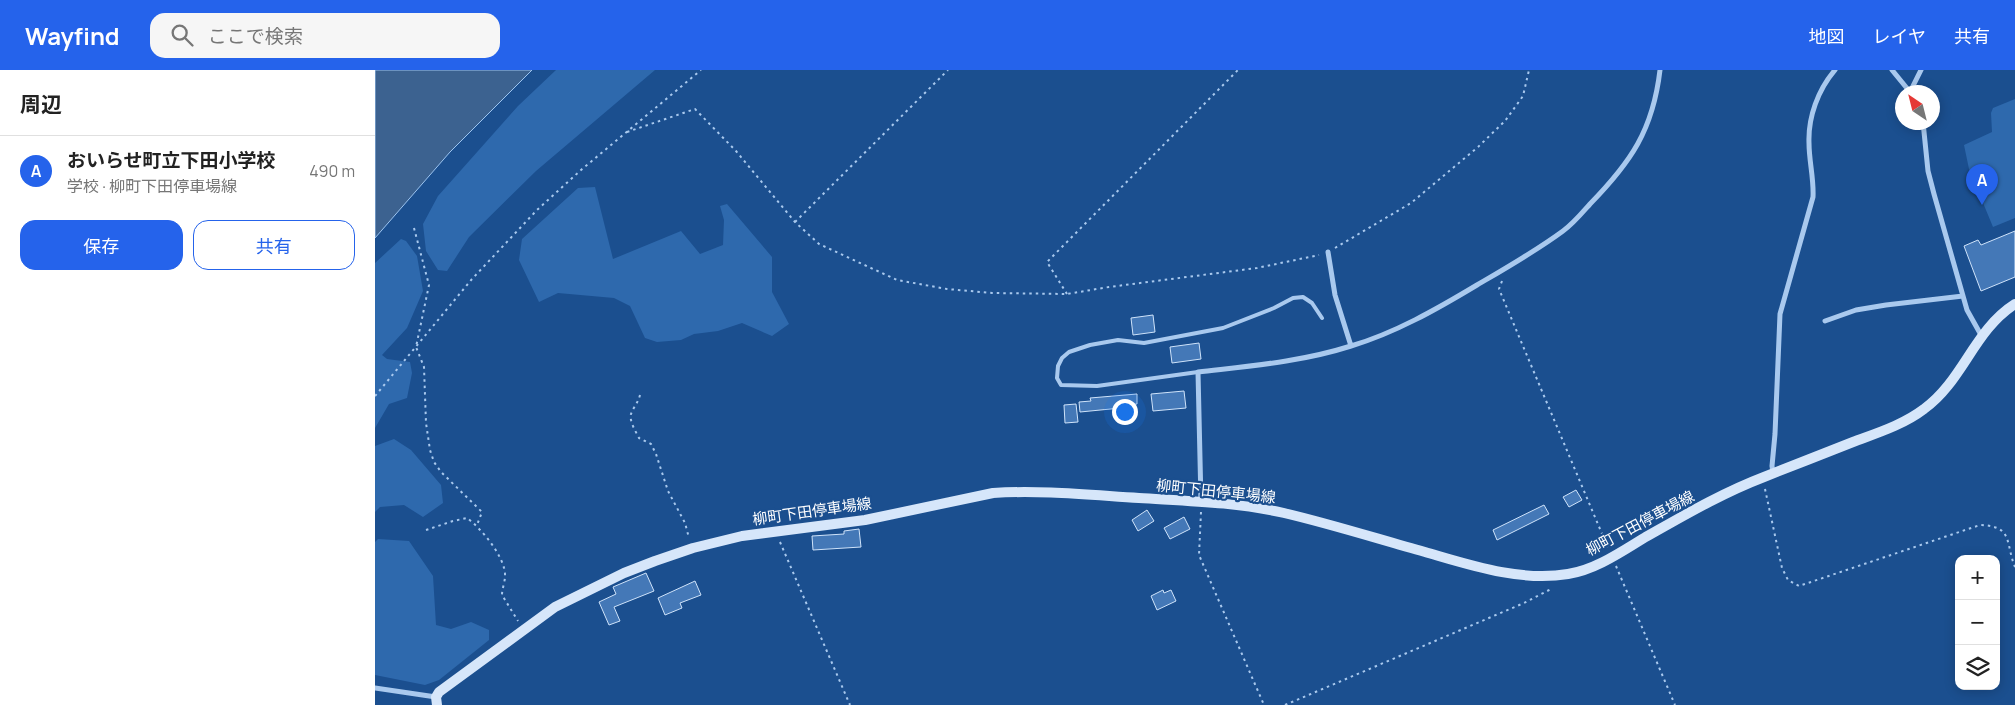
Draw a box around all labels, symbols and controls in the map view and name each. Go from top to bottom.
search box [150,13,500,58]
text: Wayfind [25,19,120,52]
icon: search [168,21,196,49]
text: ここで検索 [208,23,303,49]
text: 地図 [1809,24,1845,48]
text: レイヤ [1873,24,1926,48]
text: 共有 [1954,24,1990,48]
north arrow [1895,85,1940,130]
text: 周辺 [20,90,62,118]
text: おいらせ町立下田小学校 [67,147,276,173]
text: A [31,160,41,182]
text: 490 m [309,160,355,182]
pin: A [1966,164,1998,205]
text: 学校 · 柳町下田停車場線 [67,175,237,197]
button: 保存 [20,220,183,270]
button: 共有 [193,220,355,270]
your location [1112,399,1138,425]
street label: 柳町下田停車場線 [1155,474,1277,508]
street label: 柳町下田停車場線 [1582,486,1698,560]
street label: 柳町下田停車場線 [751,492,873,530]
map controls [1955,555,2000,690]
button: + [1955,555,2000,600]
button: − [1955,600,2000,645]
button: layers [1955,645,2000,690]

